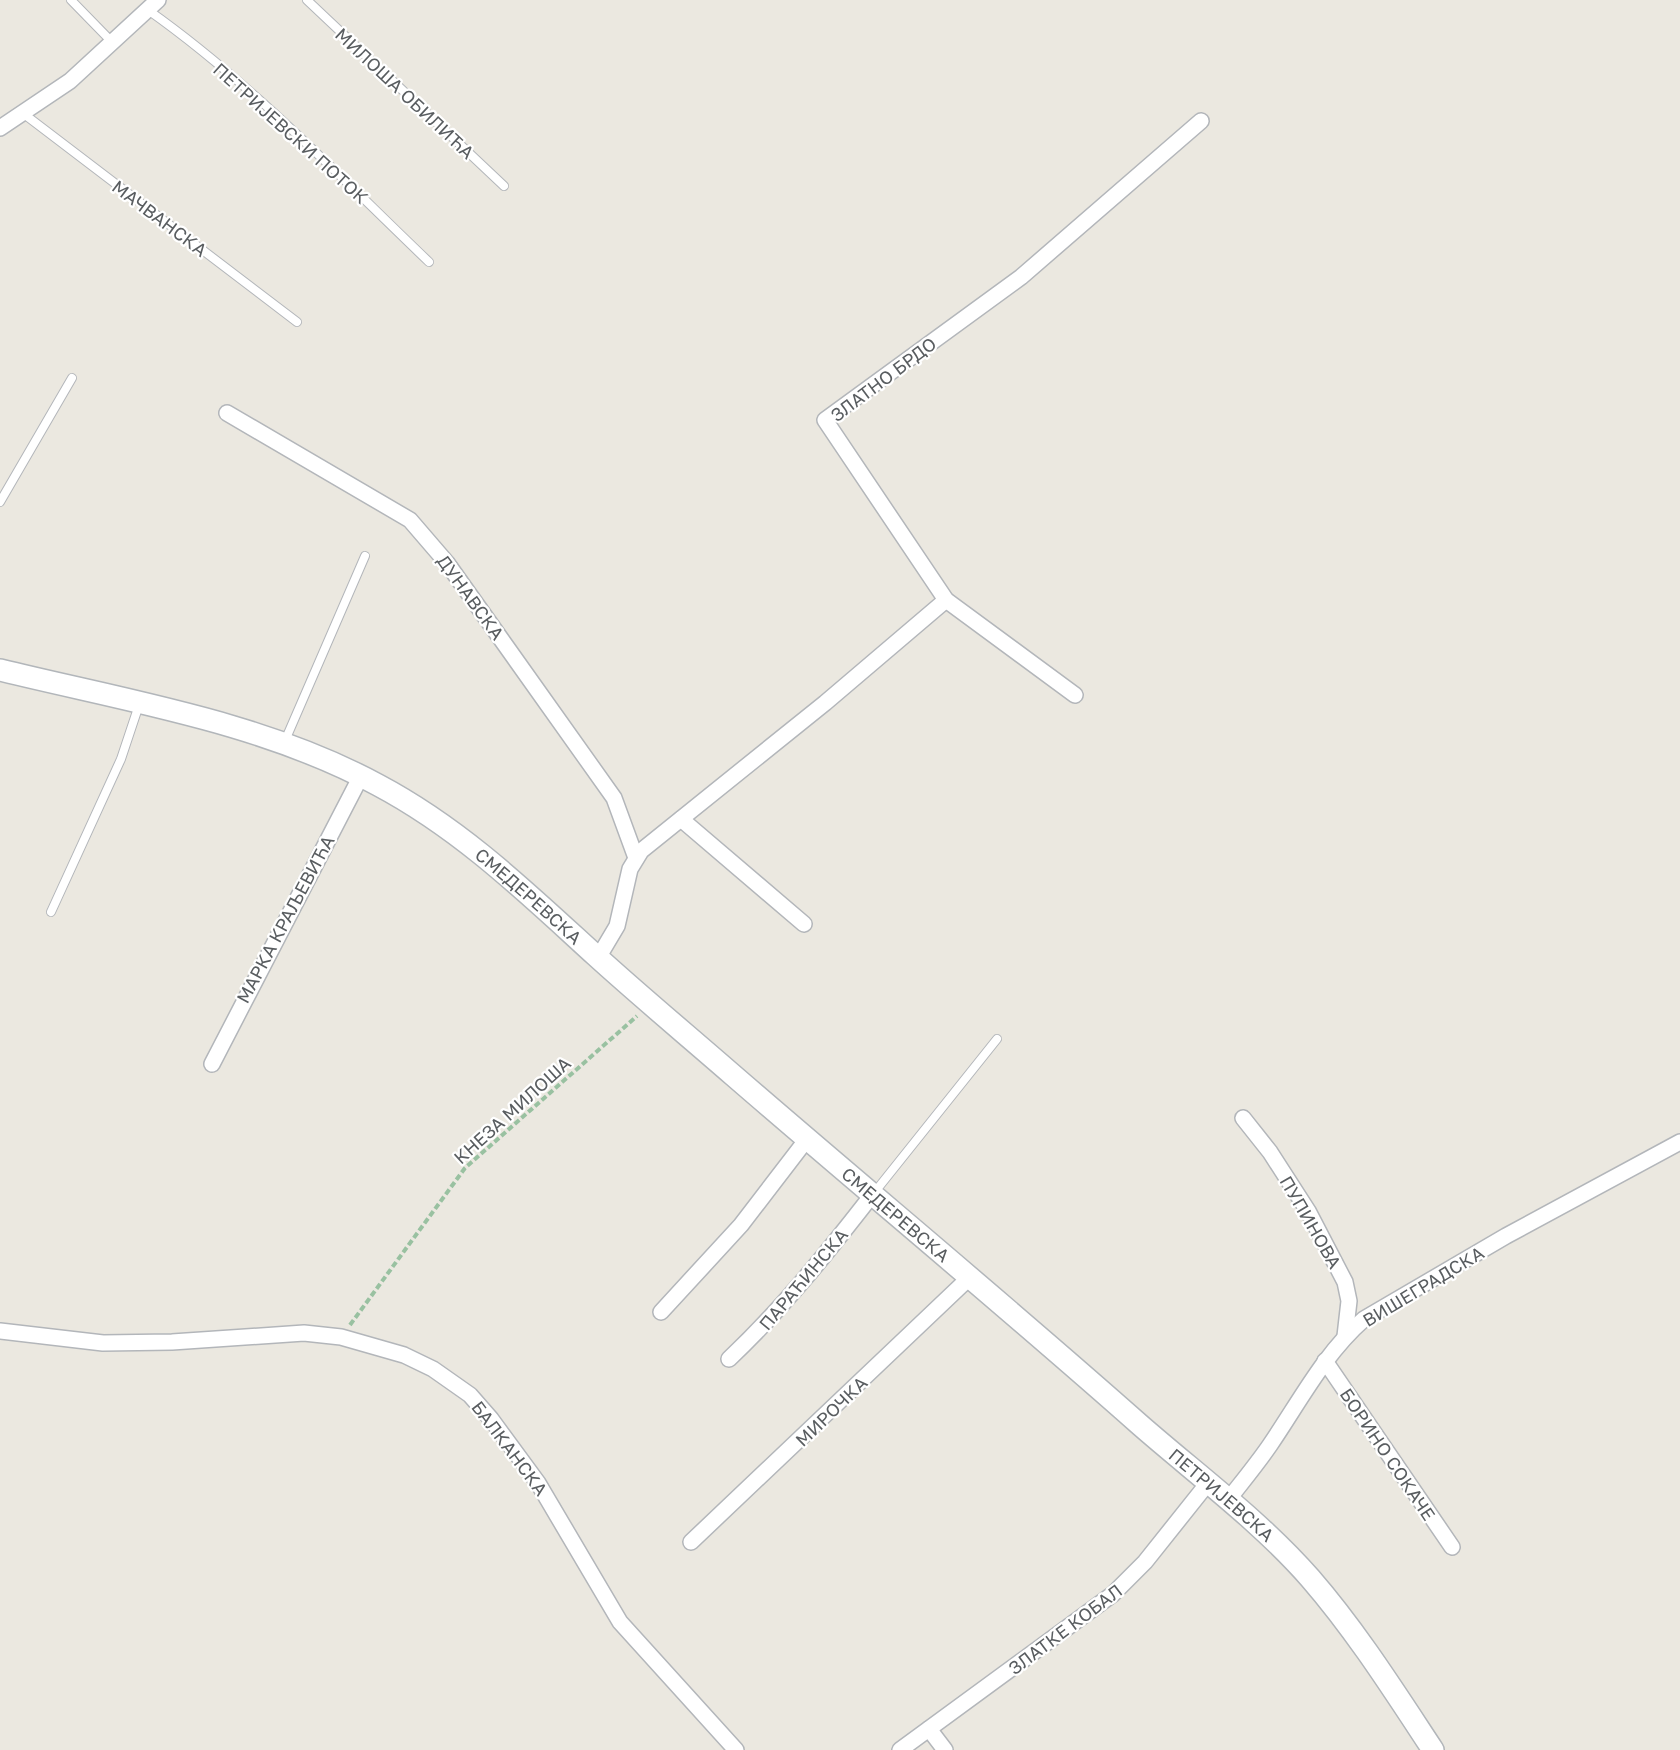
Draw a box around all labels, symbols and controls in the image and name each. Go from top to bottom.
street label: МИЛОША ОБИЛИЋА [331,23,479,163]
street label: ПЕТРИЈЕВСКИ ПОТОК [209,58,373,208]
street label: МАЧВАНСКА [108,175,212,261]
street label: ЗЛАТНО БРДО [826,332,940,426]
street label: ДУНАВСКА [433,550,509,644]
street label: МАРКА КРАЉЕВИЋА [231,831,339,1007]
street label: СМЕДЕРЕВСКА [471,843,587,949]
street label: КНЕЗА МИЛОША [449,1052,575,1168]
street label: СМЕДЕРЕВСКА [837,1162,954,1266]
street label: ПУПИНОВА [1276,1172,1346,1272]
street label: ПАРАЋИНСКА [754,1224,852,1334]
street label: ВИШЕГРАДСКА [1358,1241,1488,1331]
street label: МИРОЧКА [790,1371,872,1451]
street label: БОРИНО СОКАЧЕ [1336,1384,1440,1524]
street label: БАЛКАНСКА [467,1396,553,1500]
street label: ПЕТРИЈЕВСКА [1165,1444,1279,1546]
street label: ЗЛАТКЕ КОБАЛ [1004,1579,1126,1679]

